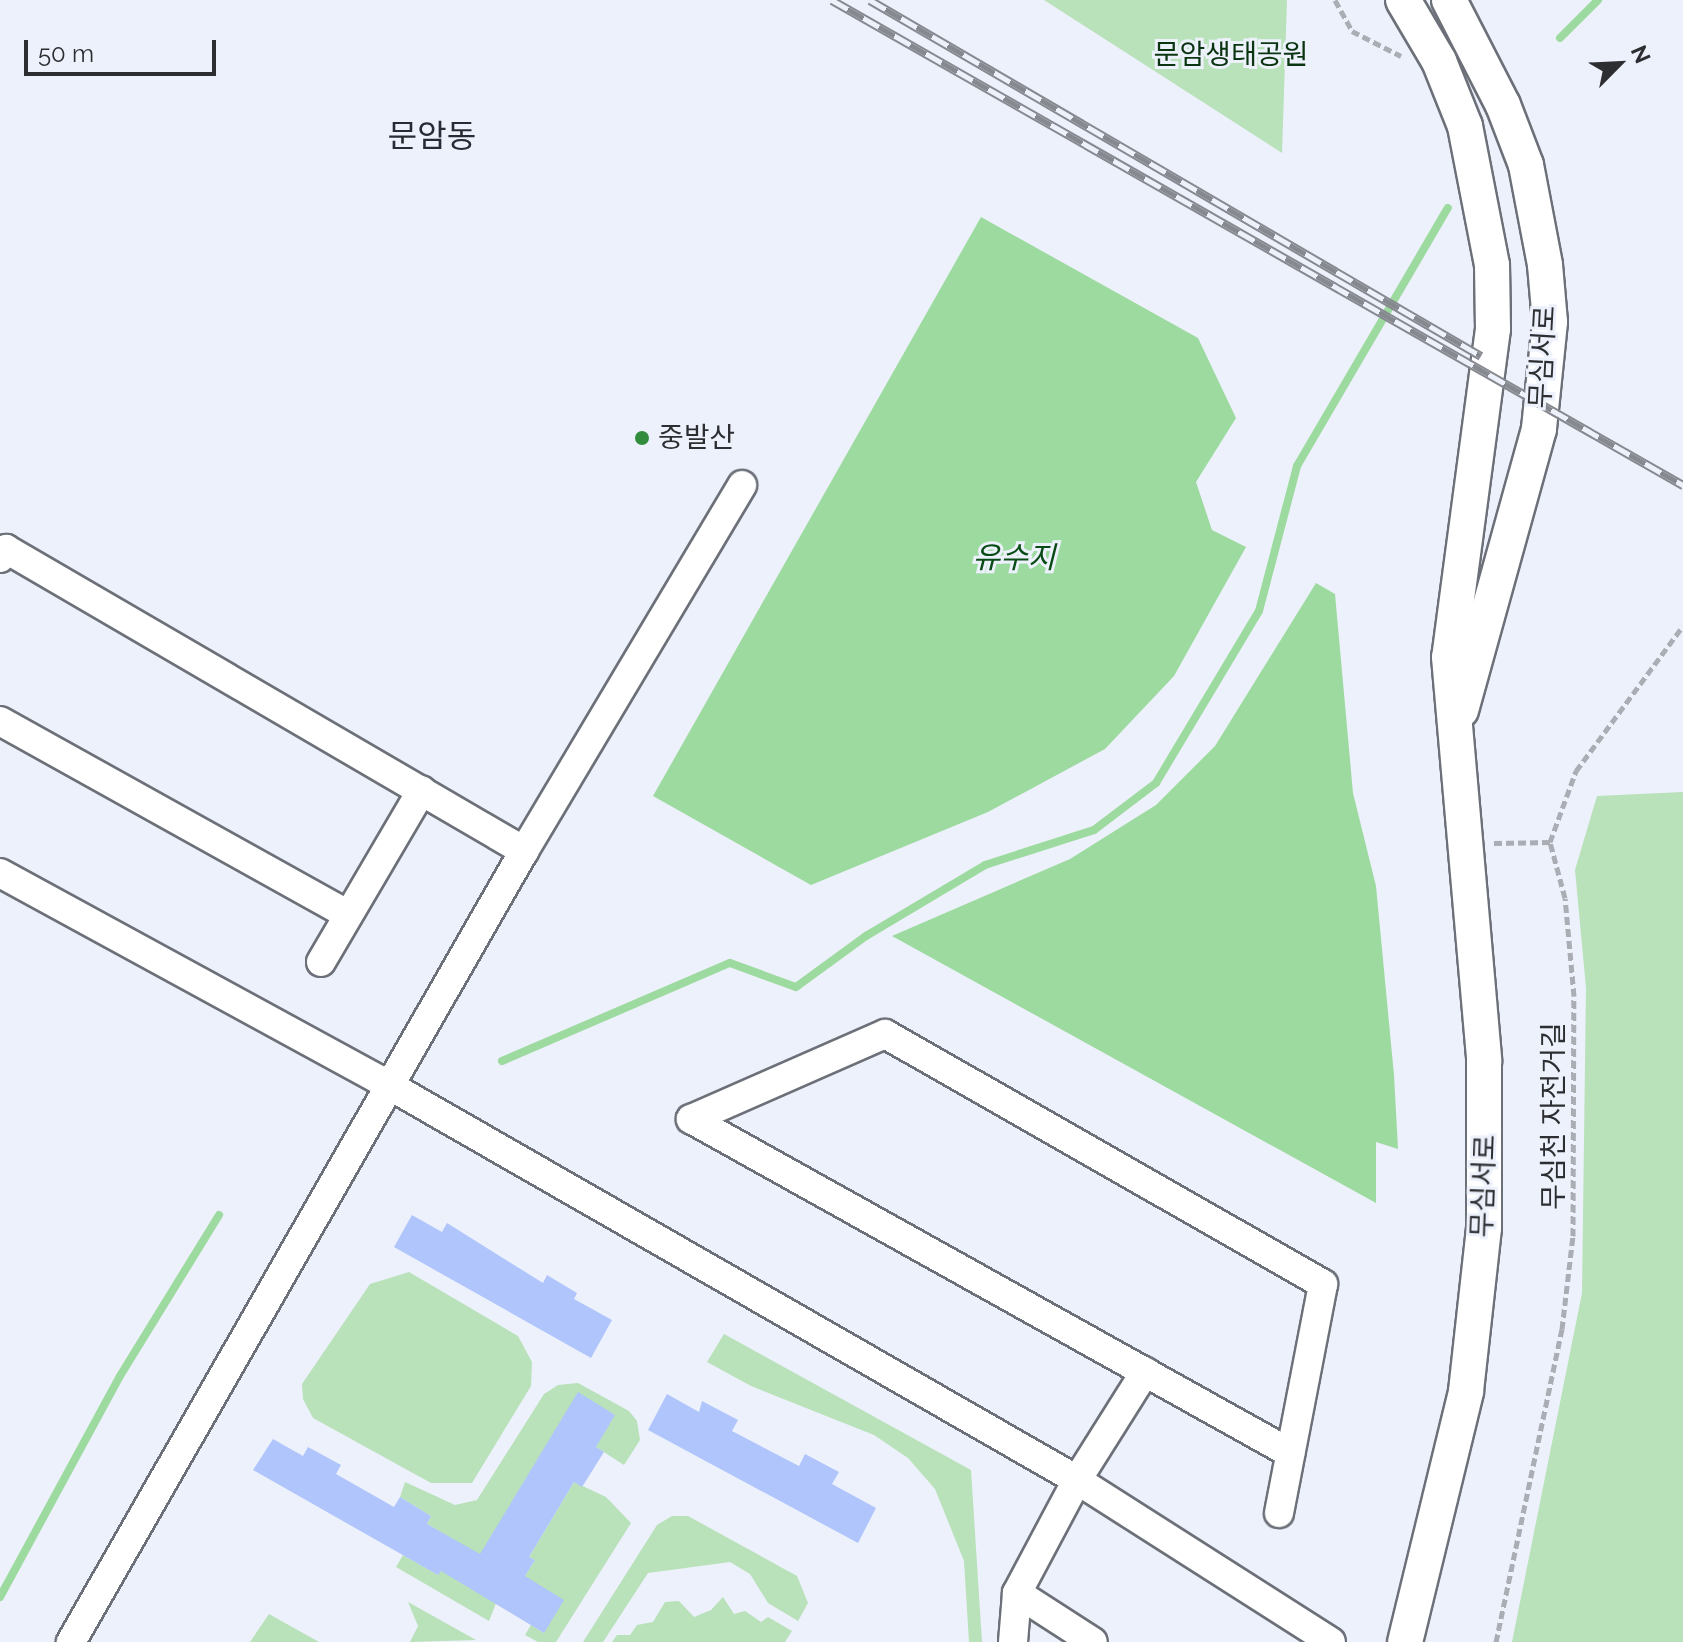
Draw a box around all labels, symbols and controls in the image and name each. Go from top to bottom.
scale bar [28,24,220,74]
north arrow [1579,24,1659,104]
park label: 문암생태공원 [1154,38,1308,72]
text: 50 m [38,39,94,68]
text: N [1626,41,1656,67]
district label: 문암동 [388,117,476,155]
street label: 무심서로 [1524,305,1562,409]
place label: 중발산 [658,421,735,455]
marker: 중발산 [633,429,651,447]
water label: 유수지 [973,540,1055,576]
street label: 무심천 자전거길 [1537,1022,1571,1210]
street label: 무심서로 [1465,1134,1503,1238]

